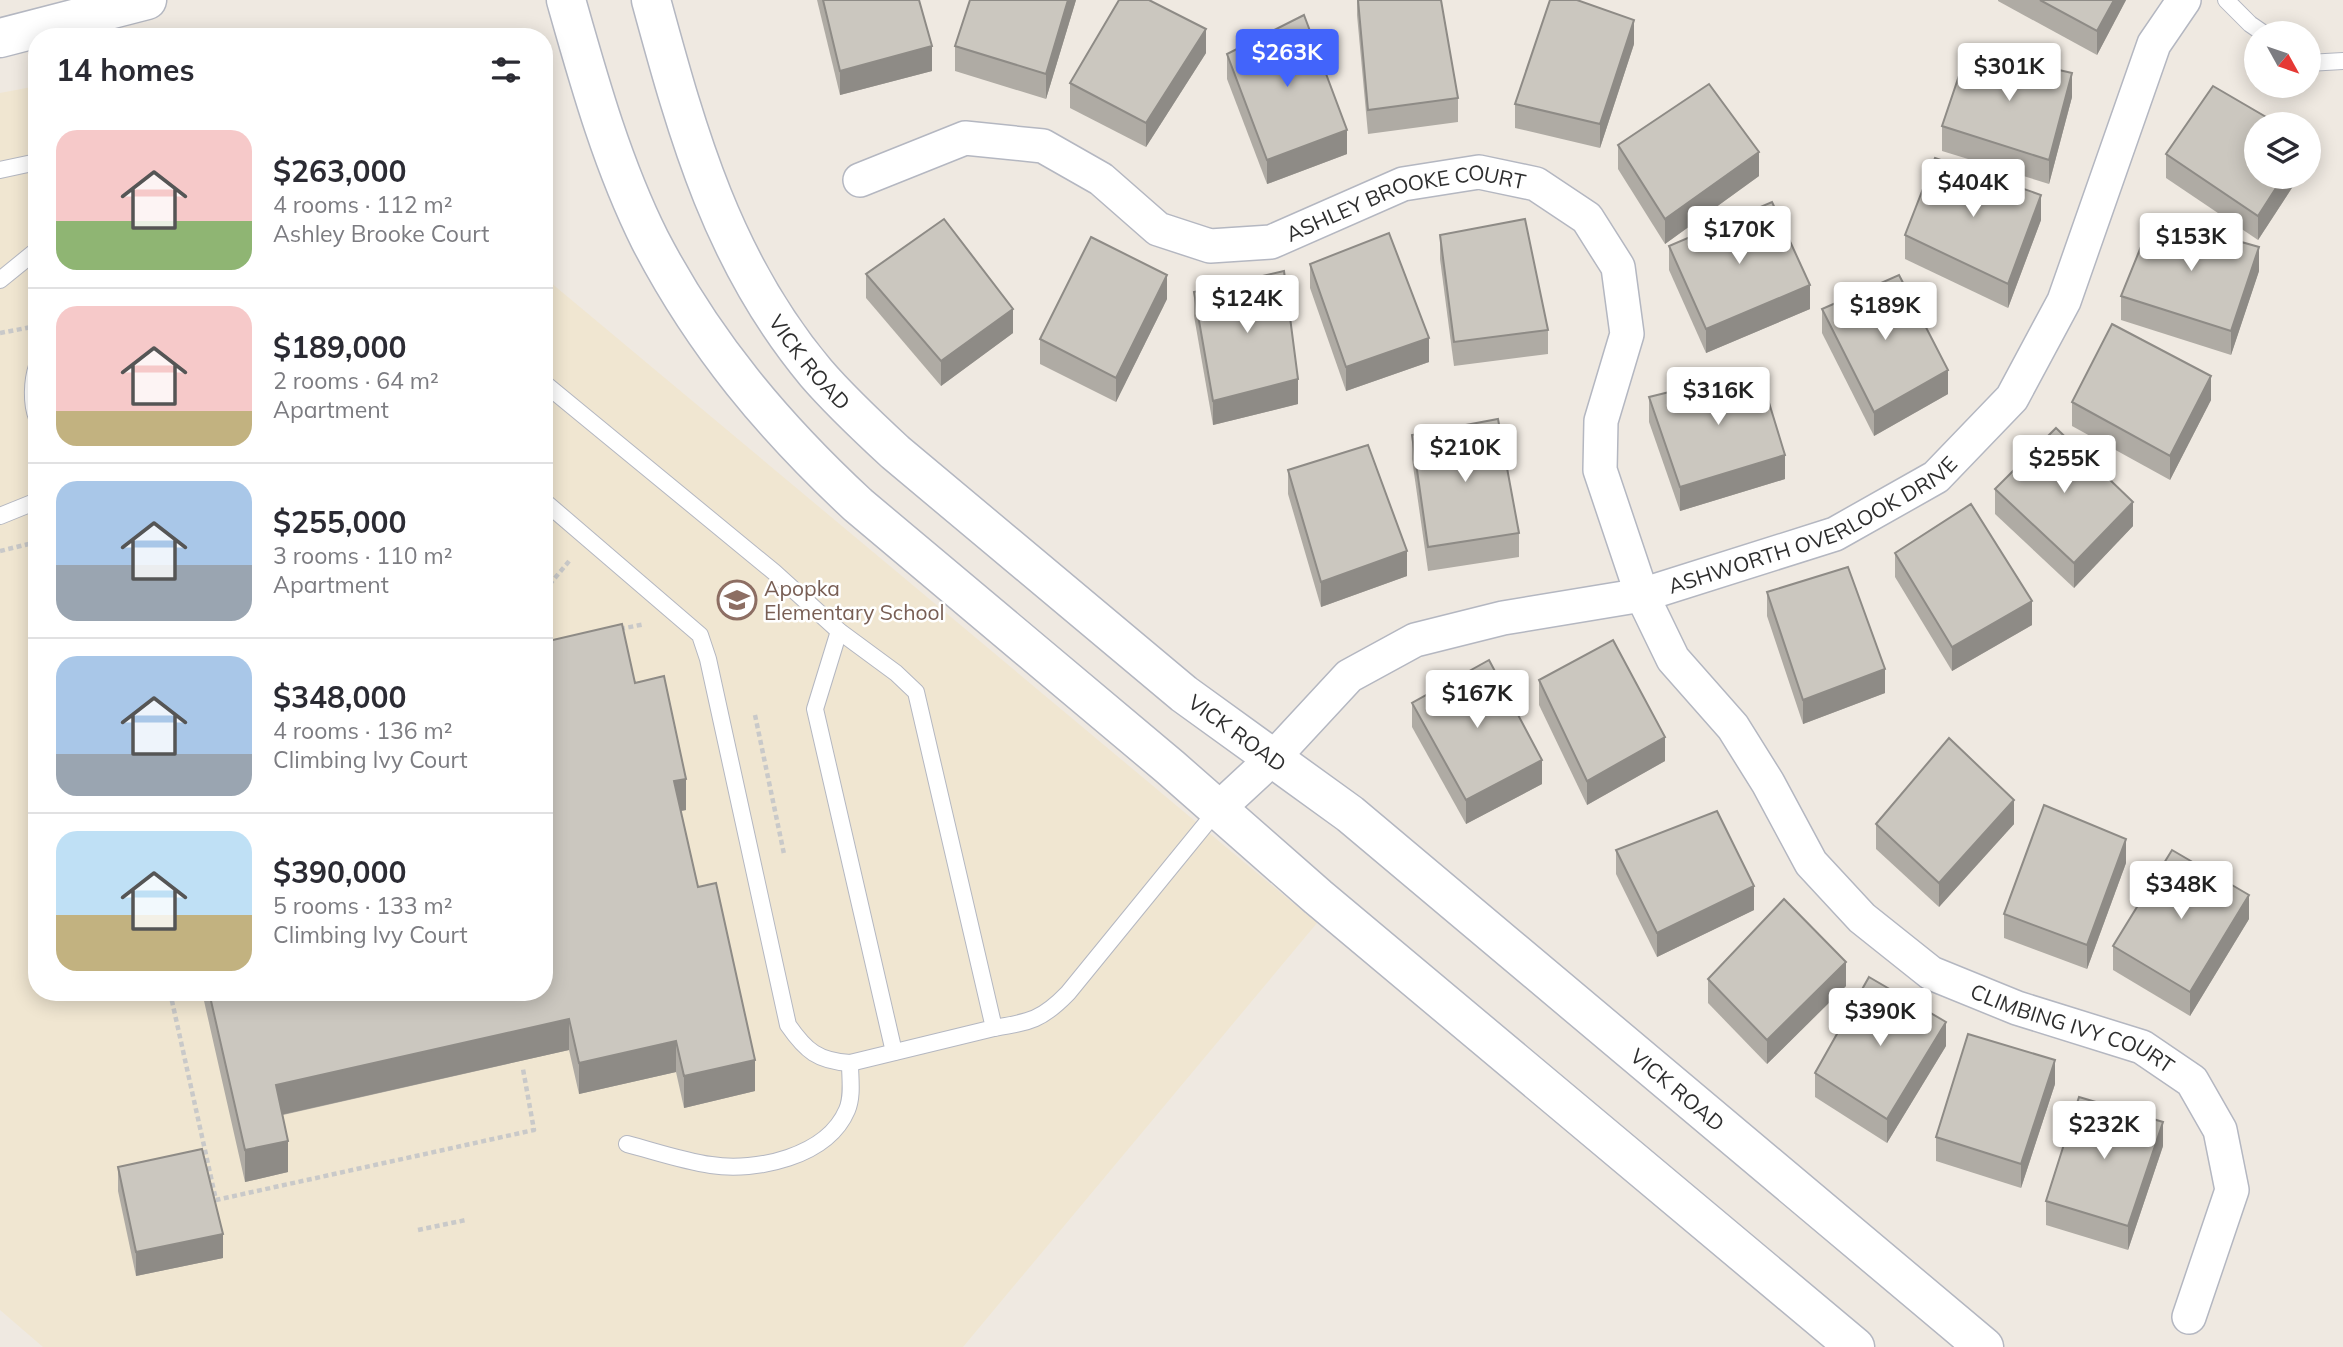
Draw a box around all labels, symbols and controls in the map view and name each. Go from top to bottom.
north arrow [2244,21,2320,98]
map controls [2244,21,2321,189]
pin: $263K [1238,29,1336,89]
text: $263K [1252,37,1322,66]
pin: $301K [1960,43,2058,103]
text: 14 homes [56,51,195,89]
icon: filters [487,51,525,89]
text: $301K [1974,51,2044,80]
button: layers [2244,112,2321,189]
text: $263,000 [273,152,406,190]
icon: home [112,158,196,242]
street label: ASHLEY BROOKE COURT [1282,158,1528,247]
pin: $404K [1924,160,2022,219]
text: $404K [1938,167,2008,196]
text: 4 rooms · 112 m² [273,190,453,219]
pin: $170K [1690,206,1788,266]
text: $170K [1704,214,1774,243]
pin: $153K [2142,214,2240,273]
text: Ashley Brooke Court [273,219,489,248]
text: $153K [2156,221,2226,250]
pin: $124K [1198,276,1296,335]
pin: $189K [1836,282,1934,342]
text: $124K [1212,283,1282,312]
text: $189K [1850,290,1920,319]
street label: VICK ROAD [764,310,856,415]
text: $189,000 [273,328,406,366]
icon: home [112,334,196,418]
text: 2 rooms · 64 m² [273,366,439,395]
pin: $316K [1669,368,1767,427]
text: $316K [1683,375,1753,404]
text: Apartment [273,395,389,424]
pin: $210K [1416,424,1514,484]
text: $210K [1430,432,1500,461]
pin: $255K [2015,435,2113,495]
text: $255K [2029,443,2099,472]
street label: ASHWORTH OVERLOOK DRIVE [1665,451,1962,599]
text: $255,000 [273,503,406,541]
icon: home [112,509,196,593]
text: 3 rooms · 110 m² [273,541,453,570]
text: Apartment [273,570,389,599]
place label: Apopka Elementary School [764,575,945,625]
school or university icon: Apopka Elementary School [716,579,758,621]
pin: $167K [1428,670,1526,730]
text: $348,000 [273,678,406,716]
text: $167K [1442,678,1512,707]
icon: home [112,684,196,768]
street label: VICK ROAD [1183,688,1292,777]
text: 4 rooms · 136 m² [273,716,453,745]
text: Climbing Ivy Court [273,745,468,774]
text: $390,000 [273,853,406,891]
icon: home [112,859,196,943]
pin: $348K [2132,862,2230,921]
text: $348K [2146,869,2216,898]
text: 5 rooms · 133 m² [273,891,453,920]
text: Climbing Ivy Court [273,920,468,949]
street label: CLIMBING IVY COURT [1967,978,2180,1079]
pin: $390K [1831,988,1929,1048]
text: $390K [1845,996,1915,1025]
street label: VICK ROAD [1625,1043,1730,1136]
pin: $232K [2055,1102,2153,1161]
text: $232K [2069,1109,2139,1138]

